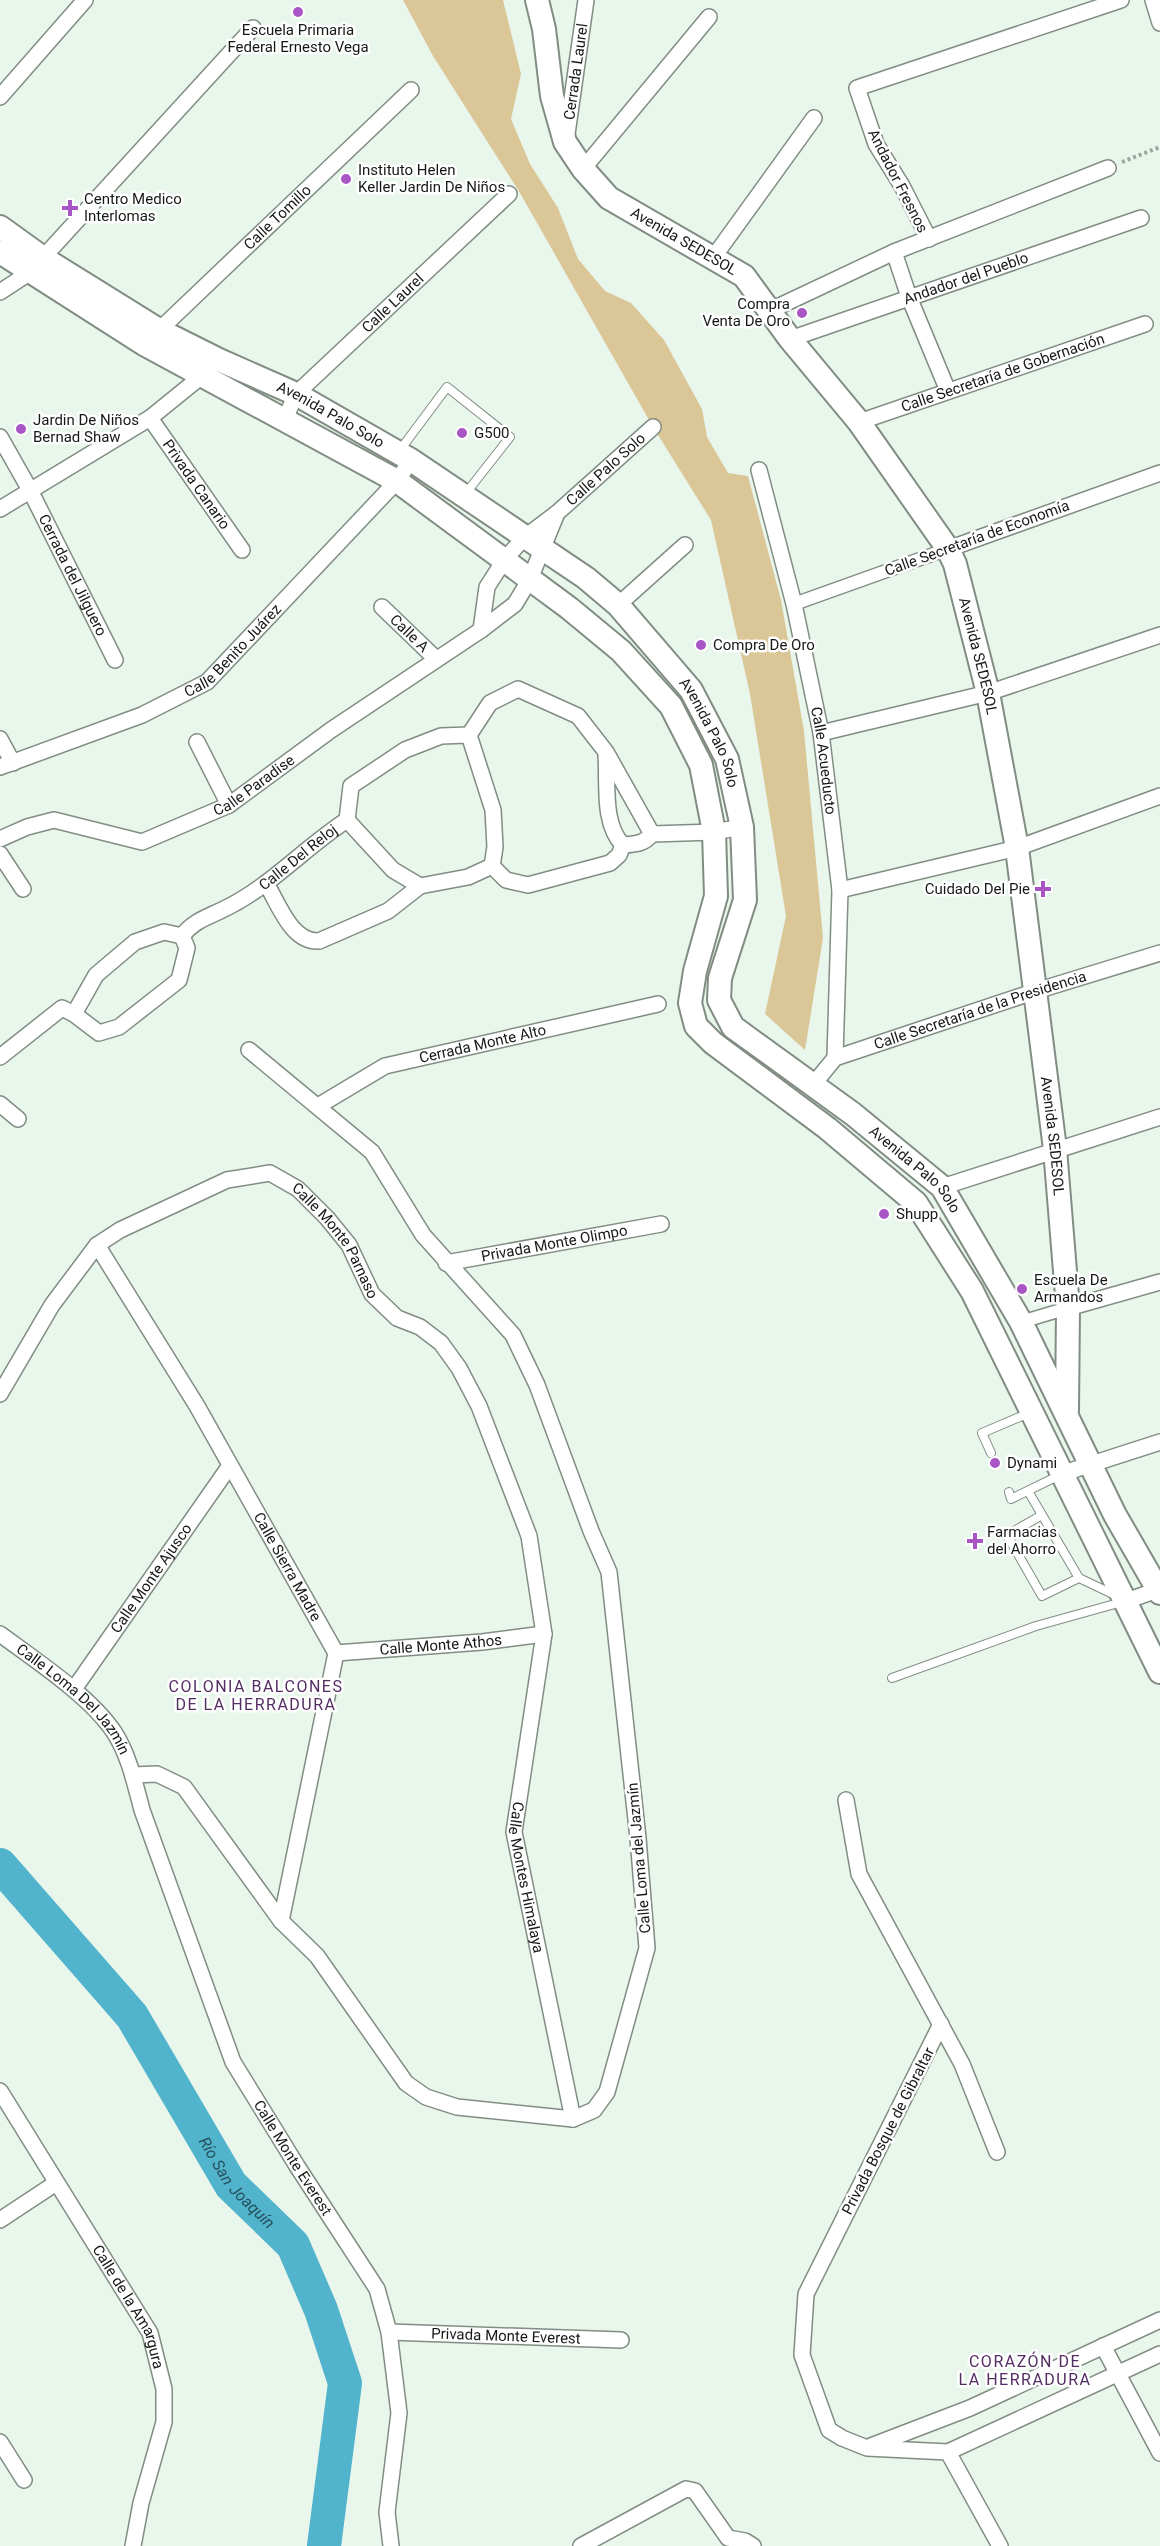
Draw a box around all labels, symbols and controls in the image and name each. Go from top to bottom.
marker: Escuela Primaria Federal Ernesto Vega [291,5,305,19]
place label: Escuela Primaria Federal Ernesto Vega [227,21,369,56]
street label: Cerrada Laurel [560,22,592,121]
street label: Andador Fresnos [864,126,932,236]
place label: Instituto Helen Keller Jardin De Niños [358,161,505,196]
marker: Instituto Helen Keller Jardin De Niños [339,172,353,186]
street label: Calle Tomillo [240,181,315,254]
place label: Centro Medico Interlomas [84,190,182,225]
marker: Centro Medico Interlomas [61,199,79,217]
street label: Avenida SEDESOL [627,203,740,279]
street label: Andador del Pueblo [901,249,1031,308]
street label: Calle Laurel [358,270,427,336]
place label: Compra Venta De Oro [702,295,790,330]
marker: Compra Venta De Oro [795,306,809,320]
street label: Calle Secretaría de Gobernación [899,330,1107,416]
street label: Avenida Palo Solo [274,378,387,452]
place label: Jardin De Niños Bernad Shaw [33,411,139,446]
marker: Jardin De Niños Bernad Shaw [14,422,28,436]
place label: G500 [474,424,510,442]
marker: G500 [455,426,469,440]
street label: Calle Palo Solo [563,429,649,509]
street label: Privada Canario [159,436,234,533]
street label: Calle Secretaría de Economía [882,496,1072,580]
street label: Cerrada del Jilguero [35,511,110,639]
street label: Avenida SEDESOL [955,596,1001,716]
street label: Calle Benito Juárez [181,600,285,701]
street label: Calle A [386,611,433,656]
place label: Compra De Oro [713,636,815,654]
marker: Compra De Oro [694,638,708,652]
street label: Avenida Palo Solo [675,674,742,789]
street label: Calle Acueducto [807,705,840,816]
street label: Calle Paradise [210,751,298,820]
street label: Calle Del Reloj [255,821,341,894]
place label: Cuidado Del Pie [925,880,1030,898]
marker: Cuidado Del Pie [1034,880,1052,898]
street label: Calle Secretaría de la Presidencia [872,967,1088,1053]
street label: Cerrada Monte Alto [417,1021,548,1067]
street label: Avenida SEDESOL [1037,1075,1068,1196]
street label: Avenida Palo Solo [865,1122,964,1216]
street label: Calle Monte Parnaso [289,1179,382,1302]
place label: Shupp [896,1205,938,1223]
marker: Shupp [877,1207,891,1221]
street label: Privada Monte Olimpo [480,1221,629,1265]
place label: Escuela De Armandos [1034,1271,1108,1306]
marker: Escuela De Armandos [1015,1282,1029,1296]
place label: Dynami [1007,1454,1057,1472]
marker: Dynami [988,1456,1002,1470]
street label: Calle Sierra Madre [250,1509,325,1624]
street label: Calle Monte Ajusco [107,1520,196,1637]
place label: Farmacias del Ahorro [987,1523,1057,1558]
marker: Farmacias del Ahorro [968,1534,982,1548]
street label: Calle Monte Athos [379,1631,503,1659]
street label: Calle Loma Del Jazmín [13,1640,133,1757]
district label: COLONIA BALCONES DE LA HERRADURA [169,1677,343,1714]
street label: Calle Loma del Jazmín [623,1782,655,1934]
street label: Calle Montes Himalaya [505,1800,548,1955]
street label: Privada Bosque de Gibraltar [838,2044,938,2218]
street label: Calle Monte Everest [250,2097,336,2219]
water label: Río San Joaquín [195,2133,279,2232]
street label: Calle de la Amargura [89,2242,168,2371]
street label: Privada Monte Everest [431,2324,581,2348]
district label: CORAZÓN DE LA HERRADURA [958,2351,1092,2389]

